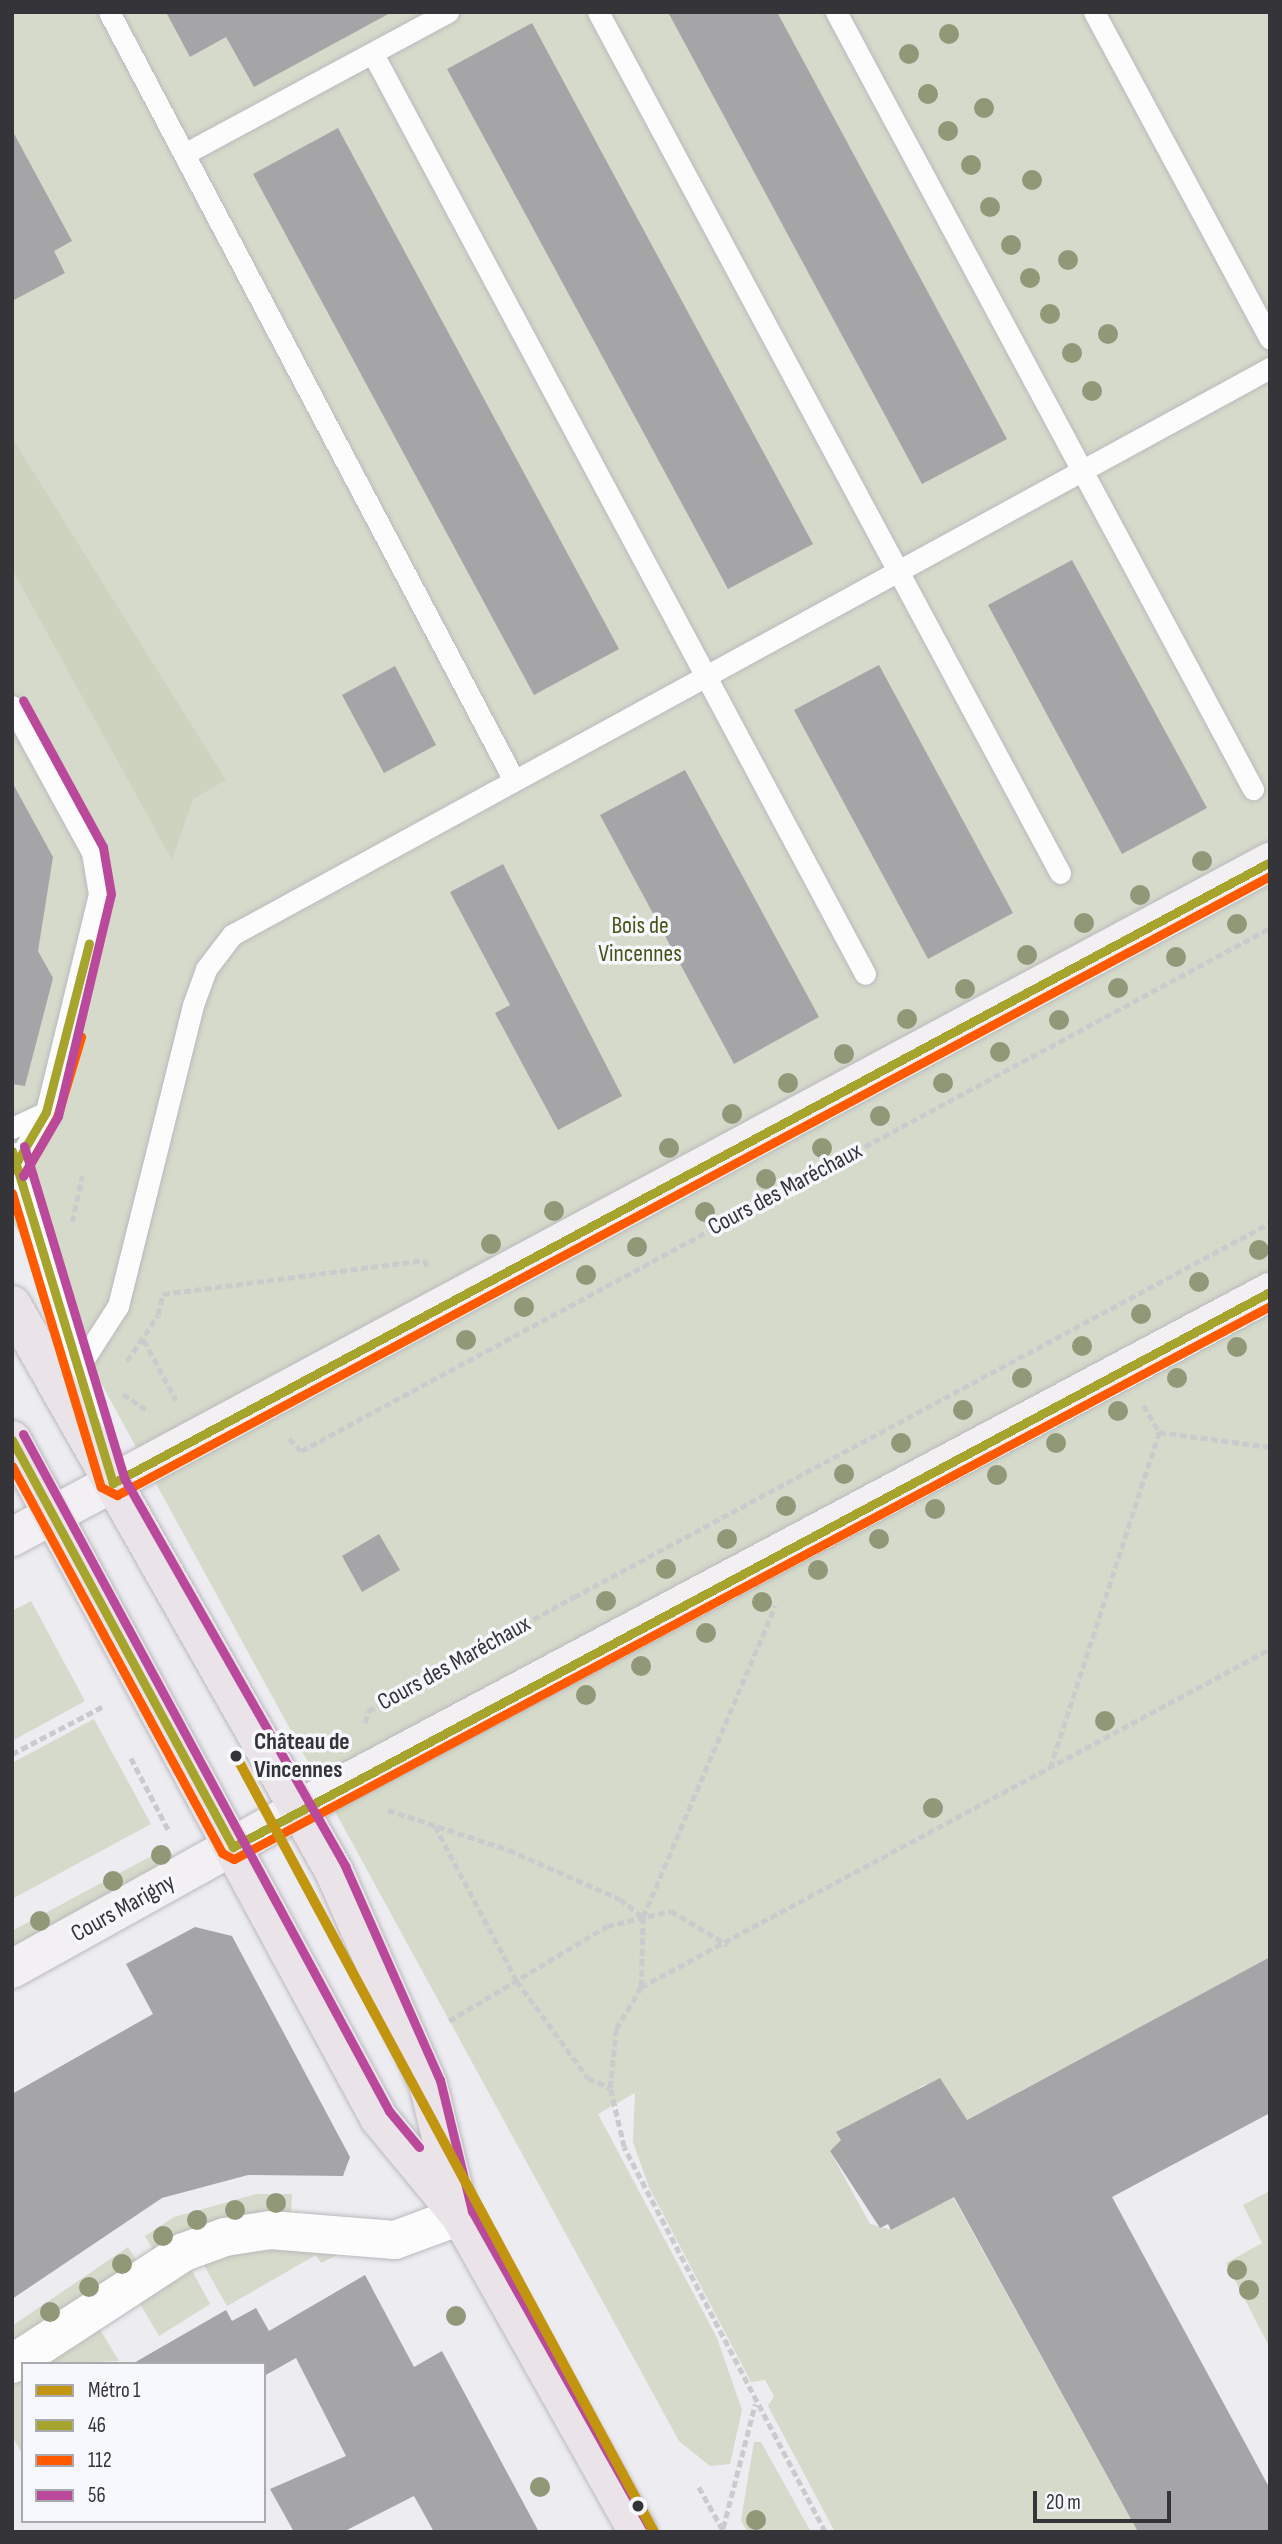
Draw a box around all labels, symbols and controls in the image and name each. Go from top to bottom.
park label: Bois de Vincennes [598,912,682,968]
street label: Cours des Maréchaux [703,1136,867,1242]
street label: Cours des Maréchaux [373,1609,535,1717]
place label: Château de Vincennes [254,1728,350,1784]
marker: Château de Vincennes [225,1745,247,1767]
street label: Cours Marigny [66,1868,180,1948]
legend [21,2362,266,2523]
text: Métro 1 [88,2378,140,2403]
text: 46 [88,2413,106,2438]
text: 112 [88,2448,112,2473]
scale bar [1037,2478,1175,2522]
text: 56 [88,2483,106,2508]
text: 20 m [1046,2490,1081,2515]
unlabelled marker [631,2499,645,2513]

